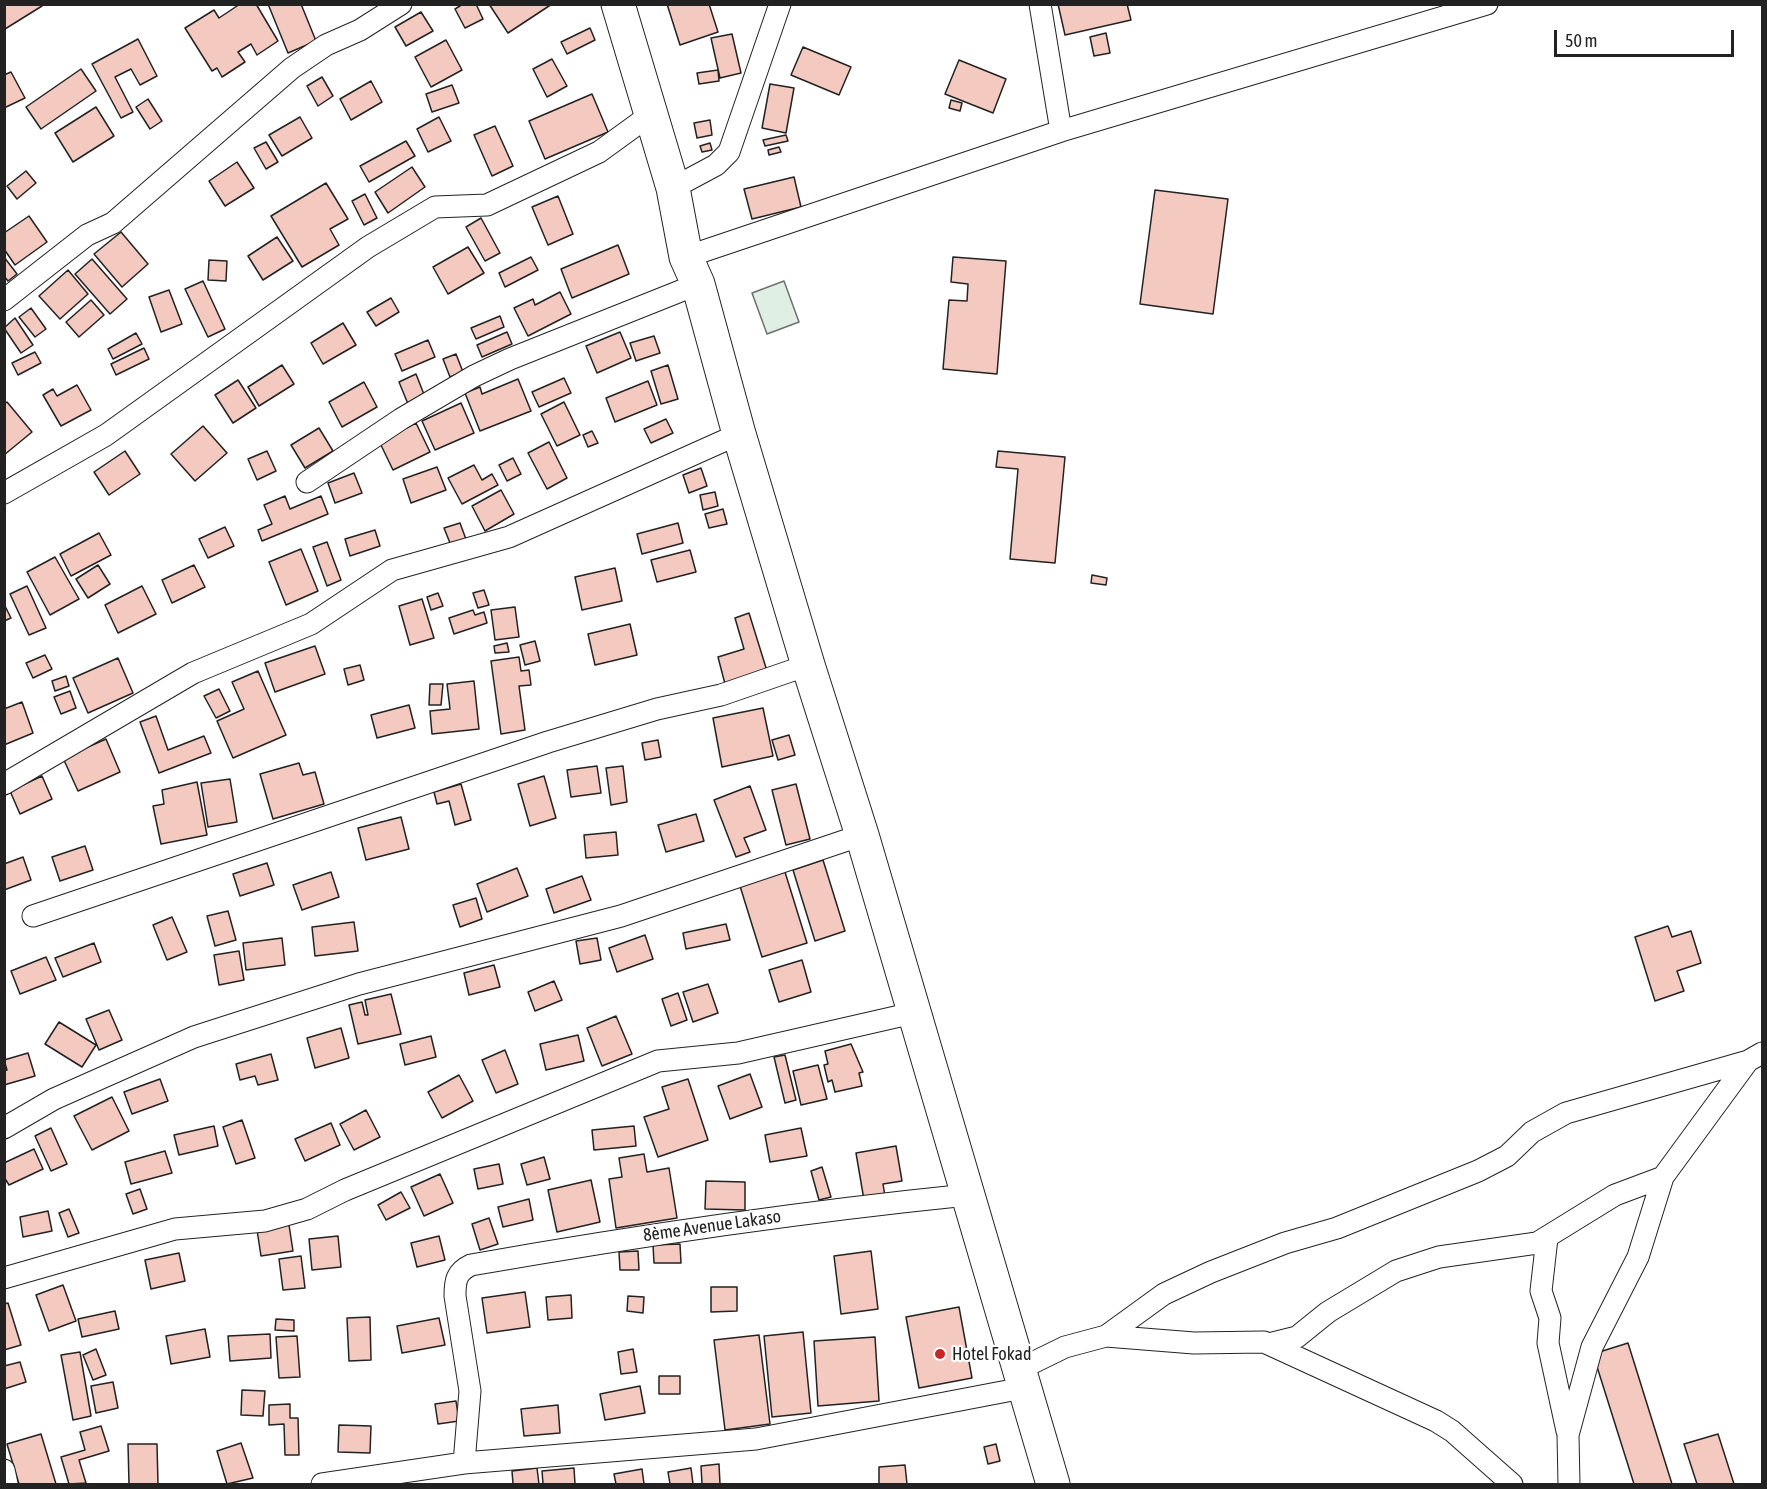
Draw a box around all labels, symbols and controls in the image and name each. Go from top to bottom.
scale bar [1557,18,1737,56]
text: 50 m [1565,30,1597,51]
street label: 8ème Avenue Lakaso [642,1206,782,1246]
place label: Hotel Fokad [952,1343,1032,1365]
marker: Hotel Fokad [933,1347,947,1361]

